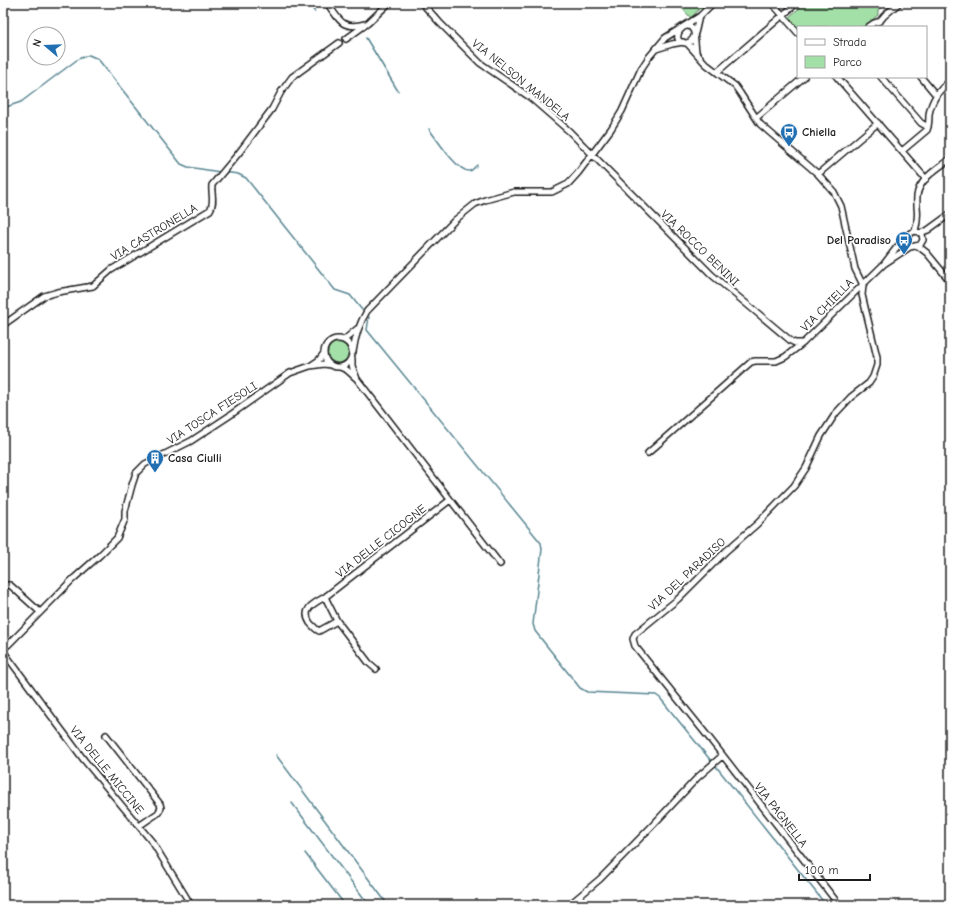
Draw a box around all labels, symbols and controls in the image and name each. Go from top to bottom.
north arrow [26,26,66,66]
legend [797,26,927,78]
text: Strada [833,35,866,49]
street label: VIA NELSON MANDELA [469,36,573,124]
text: N [30,37,44,48]
text: Parco [833,55,862,69]
bus stop icon: Chiella [779,122,799,147]
place label: Chiella [802,125,836,139]
street label: VIA CASTRONELLA [108,201,200,263]
street label: VIA ROCCO BENINI [658,207,742,289]
bus stop icon: Del Paradiso [894,230,914,255]
place label: Del Paradiso [827,233,891,247]
street label: VIA CHIELLA [798,276,856,334]
street label: VIA TOSCA FIESOLI [164,379,260,447]
building icon: Casa Ciulli [145,448,165,473]
place label: Casa Ciulli [168,451,222,465]
street label: VIA DELLE CICOGNE [333,501,429,581]
street label: VIA DEL PARADISO [645,534,729,613]
street label: VIA DELLE MICCINE [67,723,147,817]
street label: VIA PAGNELLA [751,780,811,850]
scale bar [799,856,870,882]
text: 100 m [805,863,838,877]

